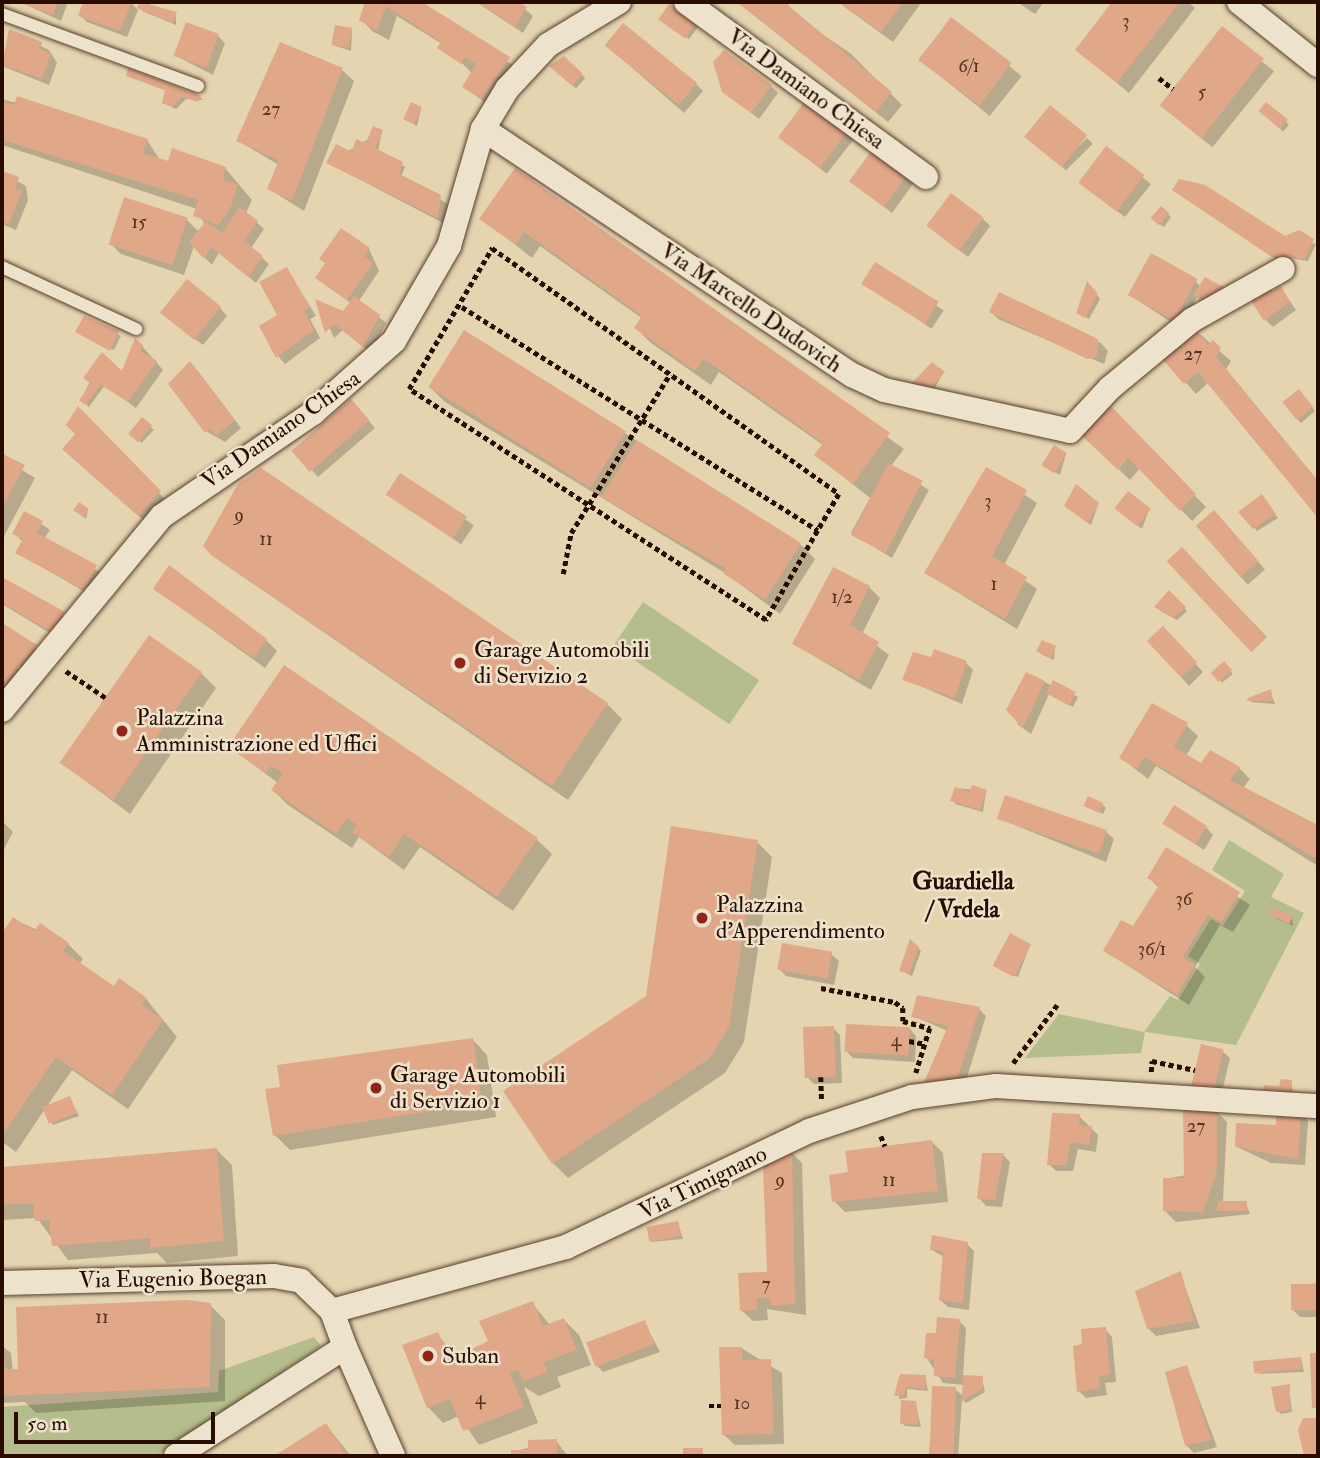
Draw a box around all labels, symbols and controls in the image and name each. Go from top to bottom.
house number: 3 [1122,11,1130,33]
street label: Via Damiano Chiesa [722,23,890,155]
house number: 6/1 [958,56,980,78]
house number: 5 [1198,82,1206,104]
house number: 27 [262,99,280,121]
house number: 15 [131,212,147,234]
street label: Via Marcello Dudovich [655,237,847,379]
house number: 27 [1184,344,1202,366]
street label: Via Damiano Chiesa [196,365,366,495]
house number: 3 [984,491,992,513]
house number: 9 [234,505,244,527]
house number: 11 [259,529,273,551]
house number: 1 [991,574,997,596]
house number: 1/2 [831,587,853,609]
place label: Garage Automobili di Servizio 2 [474,636,650,690]
marker: Garage Automobili di Servizio 2 [452,655,468,671]
place label: Palazzina Amministrazione ed Uffici [136,704,377,758]
marker: Palazzina Amministrazione ed Uffici [114,723,130,739]
district label: Guardiella / Vrdela [912,868,1014,924]
house number: 36 [1176,889,1192,911]
place label: Palazzina d'Apperendimento [716,891,885,945]
marker: Palazzina d'Apperendimento [694,910,710,926]
house number: 36/1 [1138,939,1166,961]
house number: 4 [891,1030,901,1052]
place label: Garage Automobili di Servizio 1 [390,1061,566,1115]
marker: Garage Automobili di Servizio 1 [368,1080,384,1096]
house number: 27 [1187,1116,1205,1138]
street label: Via Timignano [634,1140,772,1226]
house number: 9 [775,1170,785,1192]
house number: 11 [882,1170,896,1192]
street label: Via Eugenio Boegan [79,1264,267,1294]
house number: 7 [762,1274,770,1296]
house number: 11 [95,1307,109,1329]
place label: Suban [442,1342,499,1370]
marker: Suban [420,1348,436,1364]
house number: 4 [475,1388,485,1410]
house number: 10 [734,1393,750,1415]
scale bar [18,1398,219,1442]
text: 50 m [27,1410,68,1437]

